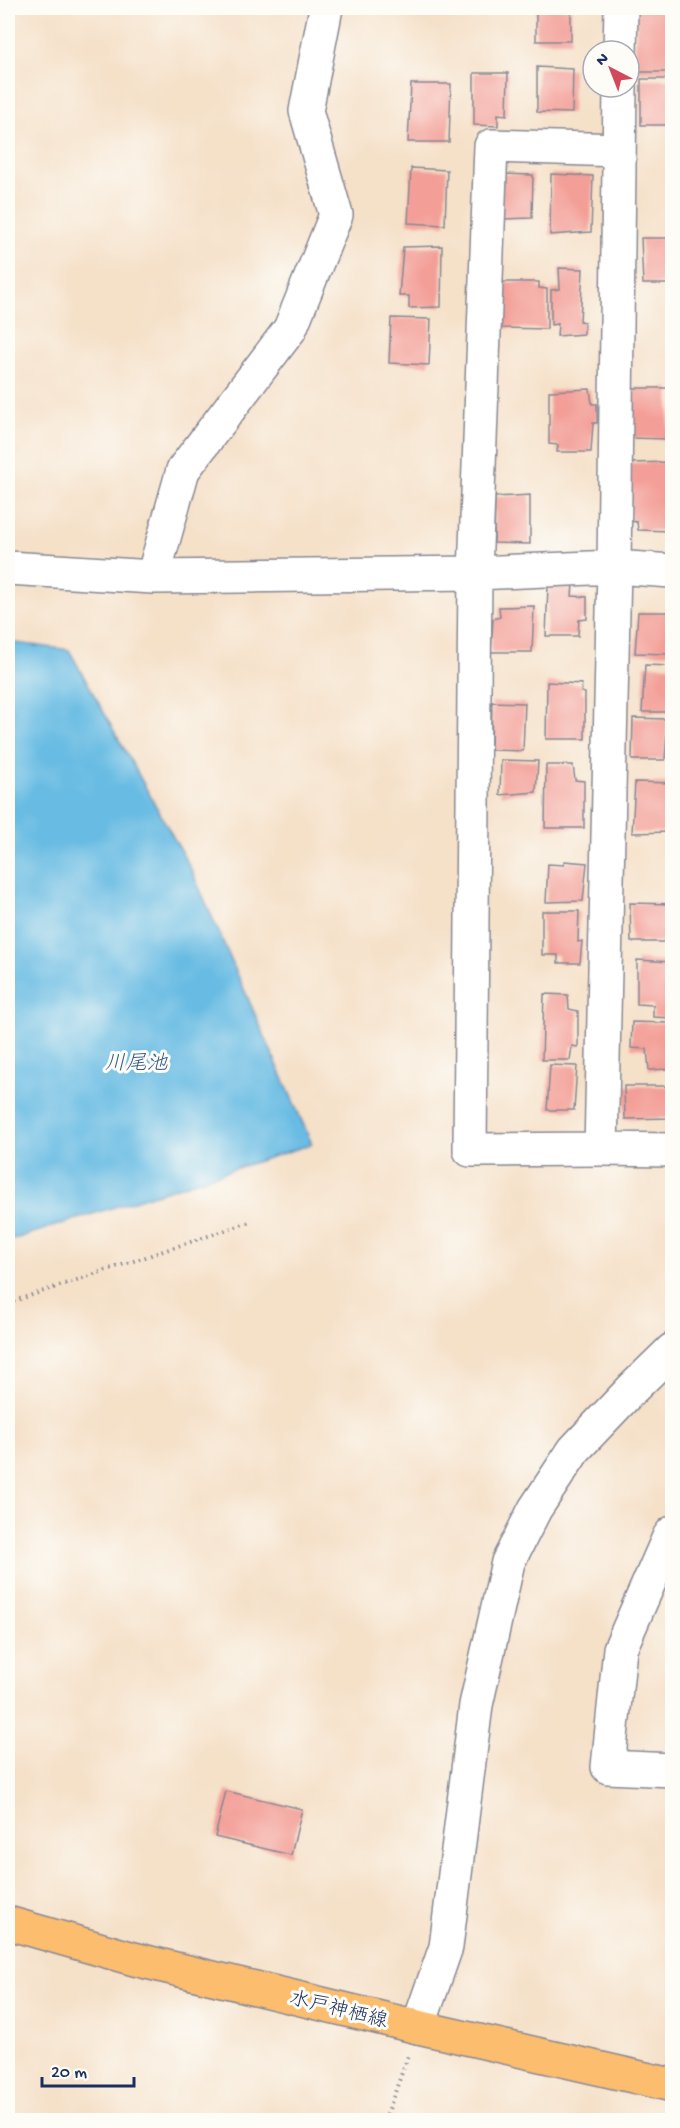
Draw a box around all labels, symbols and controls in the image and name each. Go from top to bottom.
north arrow [581,39,641,99]
text: N [593,50,614,71]
water label: 川尾池 [105,1052,168,1078]
street label: 水戸神栖線 [287,1986,390,2035]
scale bar [42,2050,134,2088]
text: 20 m [51,2063,87,2084]

